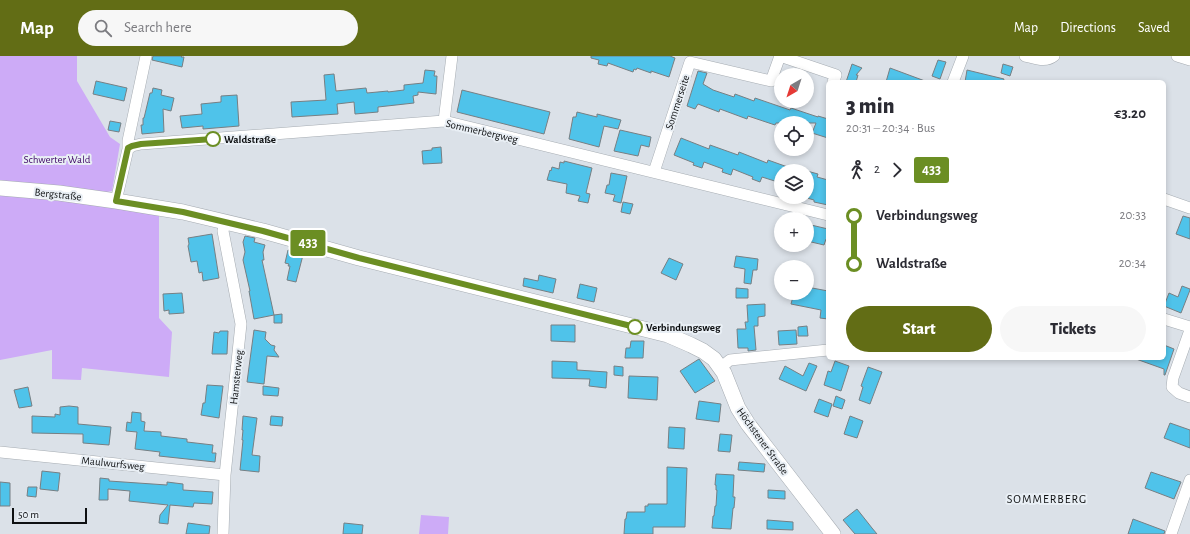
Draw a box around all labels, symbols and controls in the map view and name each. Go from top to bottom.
search box [78,10,358,46]
icon: search [92,17,114,39]
text: Map [20,19,54,38]
text: Search here [124,20,192,35]
text: Map [1014,21,1038,35]
text: Directions [1060,21,1116,35]
text: Saved [1138,21,1170,35]
north arrow [774,68,814,108]
map controls [774,68,814,300]
street label: Sommerseite [663,74,691,131]
text: 3 min [846,95,894,117]
text: €3.20 [1114,106,1146,121]
button: locate [774,116,814,156]
street label: Sommerbergweg [445,118,520,145]
text: 20:31 – 20:34 · Bus [846,122,935,135]
marker: Waldstraße [205,131,221,147]
place label: Waldstraße [224,134,276,145]
park label: Schwerter Wald [23,154,91,165]
icon: walk [846,159,868,181]
icon: forward [886,159,908,181]
text: 2 [874,163,880,176]
text: 433 [922,163,941,177]
button: layers [774,164,814,204]
street label: Bergstraße [34,187,82,202]
text: Verbindungsweg [876,208,978,223]
text: 20:33 [1120,209,1146,222]
button: + [774,212,814,252]
line badge: 433 [285,230,331,256]
text: 433 [298,236,318,250]
text: Waldstraße [876,256,947,271]
text: 20:34 [1119,257,1146,270]
button: − [774,260,814,300]
button: Start [846,306,992,352]
button: Tickets [1000,306,1146,352]
marker: Verbindungsweg [627,319,643,335]
place label: Verbindungsweg [646,322,721,333]
street label: Hamsterweg [228,349,245,405]
street label: Höchstener Straße [735,406,790,477]
street label: Maulwurfsweg [81,455,146,472]
district label: SOMMERBERG [1007,493,1087,505]
scale bar [12,506,87,525]
text: 50 m [18,509,39,520]

